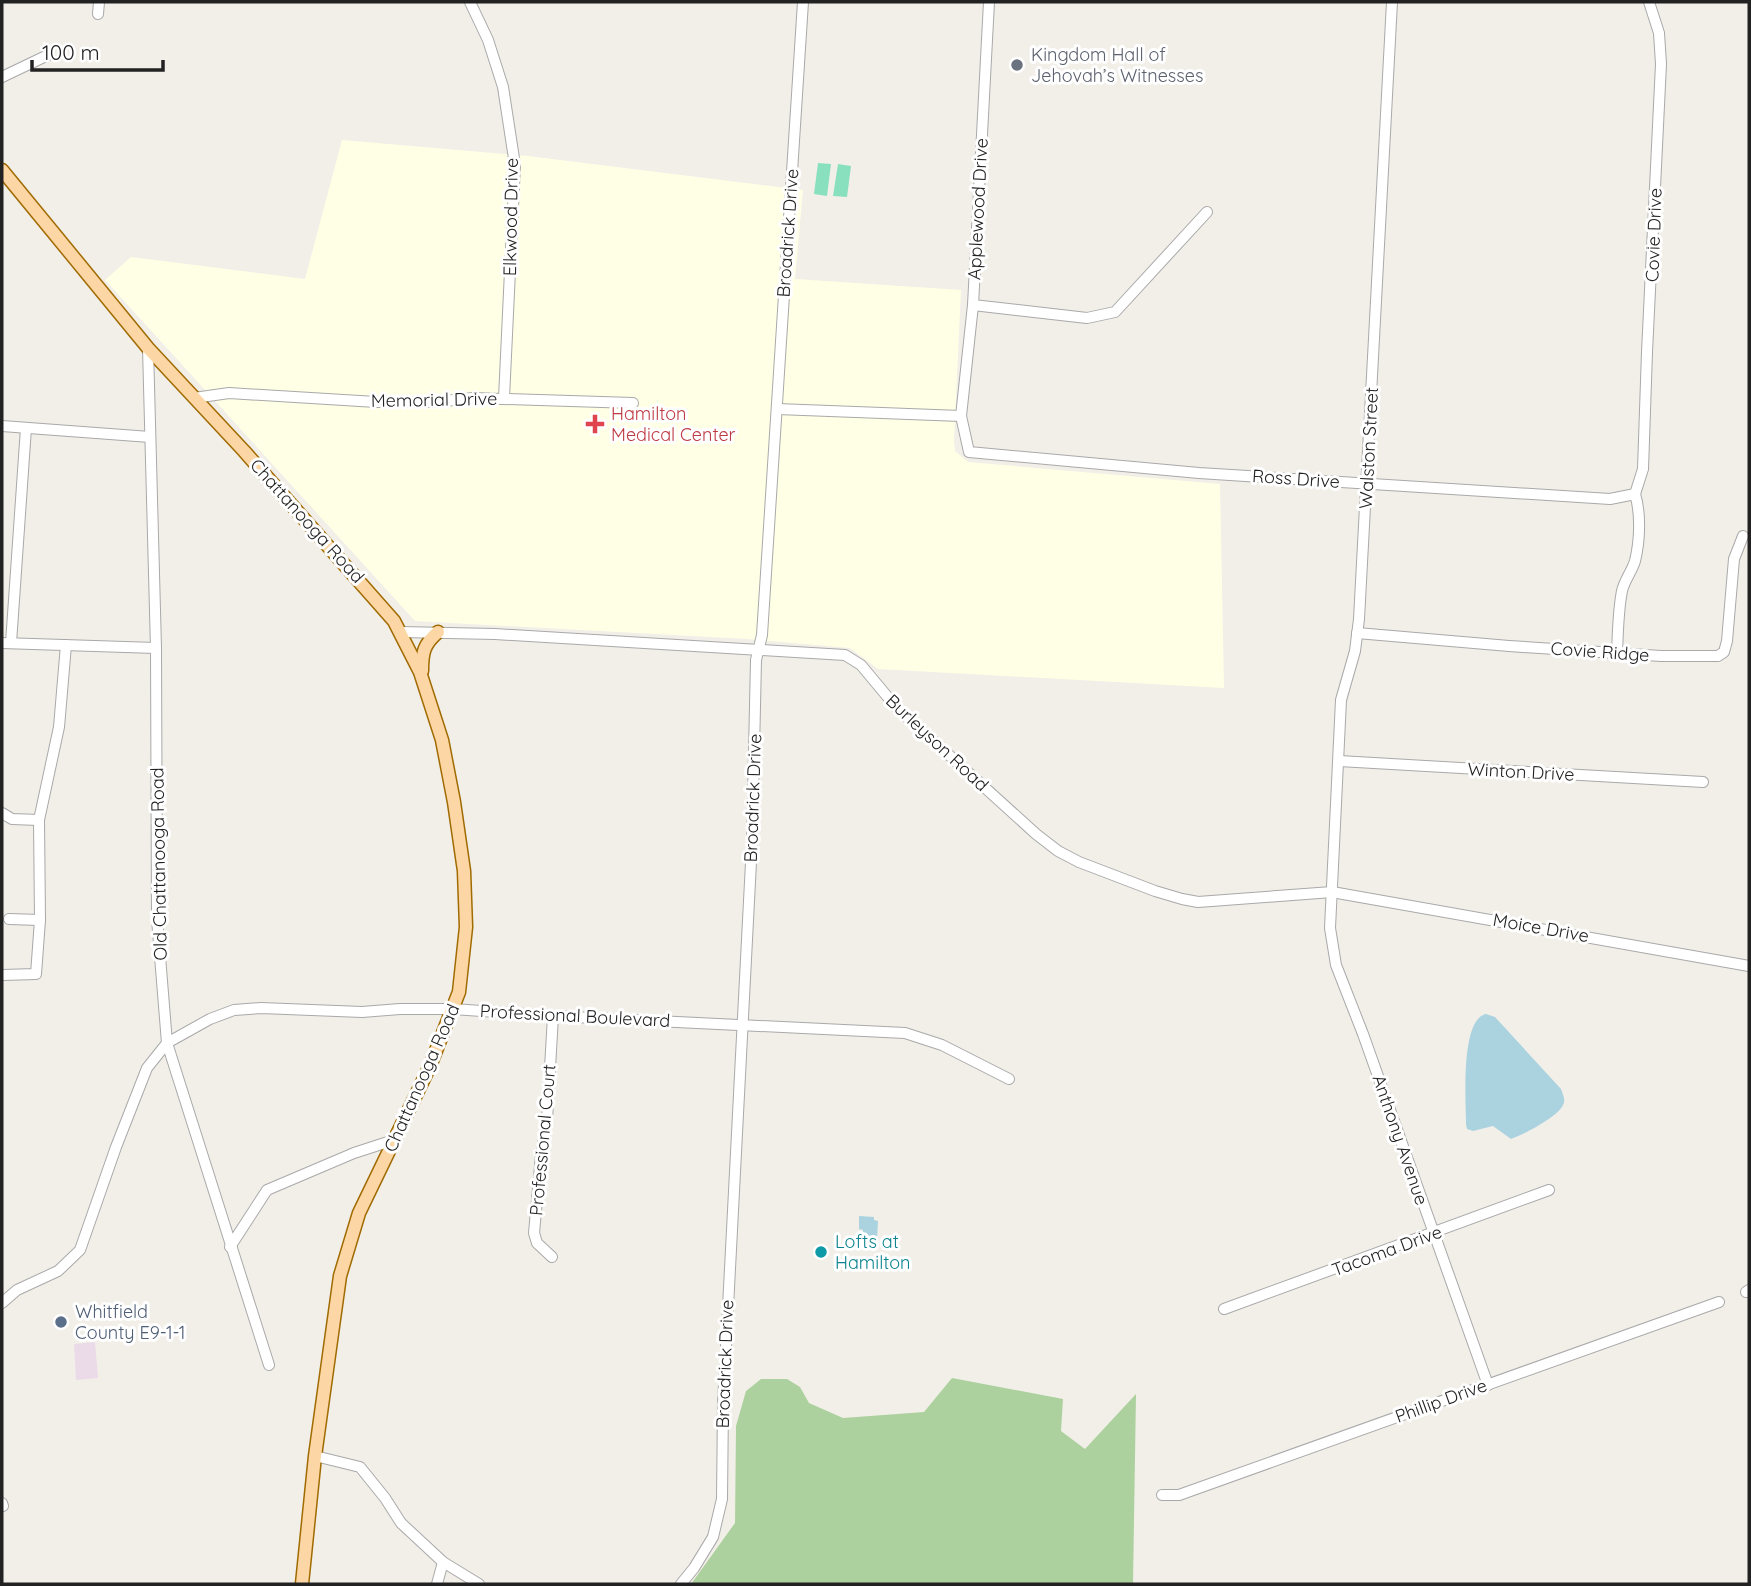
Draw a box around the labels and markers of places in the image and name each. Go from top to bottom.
place label: Kingdom Hall of Jehovah’s Witnesses [1031,43,1203,87]
marker: Kingdom Hall of Jehovah’s Witnesses [1009,57,1025,73]
place label: Hamilton Medical Center [611,402,736,446]
marker: Hamilton Medical Center [585,414,605,434]
place label: Lofts at Hamilton [835,1230,911,1274]
marker: Lofts at Hamilton [813,1244,829,1260]
place label: Whitfield County E9-1-1 [75,1300,185,1344]
marker: Whitfield County E9-1-1 [53,1314,69,1330]

